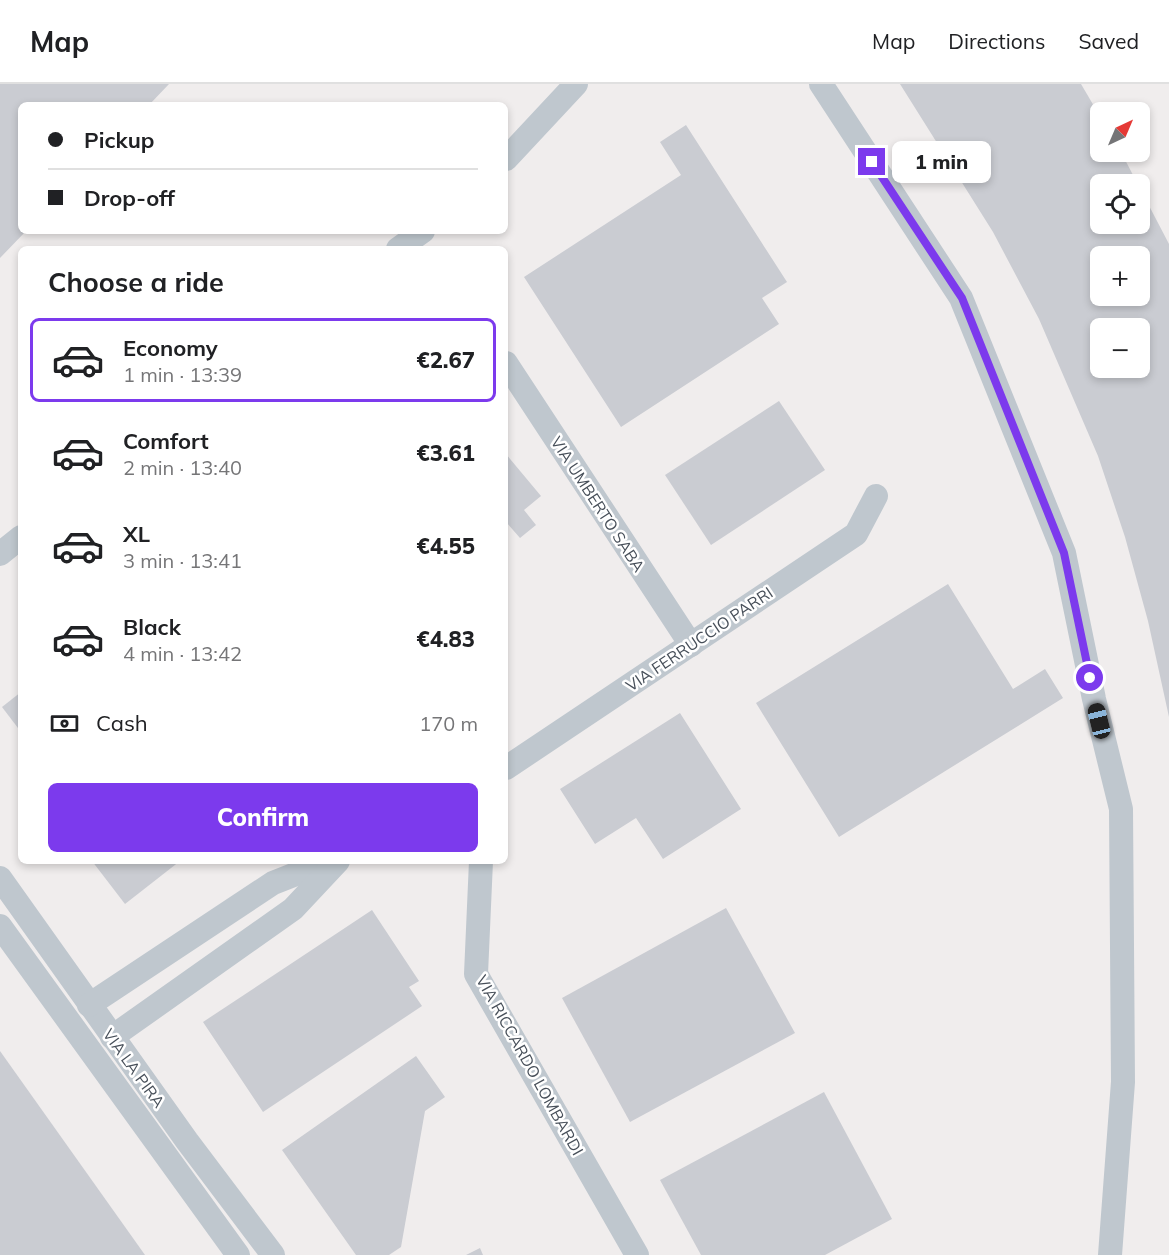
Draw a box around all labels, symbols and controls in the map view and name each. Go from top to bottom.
text: Map [30,24,89,59]
text: Map [872,28,915,54]
text: Directions [948,28,1045,54]
text: Saved [1078,28,1139,54]
north arrow [1090,102,1150,162]
map controls [1090,102,1150,378]
text: Pickup [84,126,154,154]
callout: 1 min [893,141,992,183]
route end [858,148,885,175]
text: 1 min [915,149,968,174]
button: locate [1090,174,1150,234]
text: Drop-off [84,184,175,212]
button: + [1090,246,1150,306]
text: Choose a ride [48,265,224,299]
button: − [1090,318,1150,378]
icon: car [51,333,105,387]
text: Economy [123,334,218,362]
text: €2.67 [416,346,475,374]
text: 1 min · 13:39 [123,362,242,387]
icon: car [51,426,105,480]
text: Comfort [123,427,209,455]
street label: VIA UMBERTO SABA [547,433,649,576]
text: €3.61 [416,439,475,467]
text: 2 min · 13:40 [123,455,242,480]
icon: car [51,519,105,573]
text: XL [123,520,150,548]
text: €4.55 [416,532,475,560]
text: 3 min · 13:41 [123,548,242,573]
street label: VIA FERRUCCIO PARRI [622,582,776,696]
icon: car [51,612,105,666]
text: Black [123,613,181,641]
text: €4.83 [416,625,475,653]
text: 4 min · 13:42 [123,641,242,666]
route start [1076,664,1103,691]
car [1086,701,1112,741]
icon: cash [48,707,81,740]
text: Cash [96,709,148,737]
text: 170 m [419,711,478,736]
button: Confirm [48,783,478,852]
street label: VIA RICCARDO LOMBARDI [472,971,588,1159]
street label: VIA LA PIRA [99,1025,169,1112]

